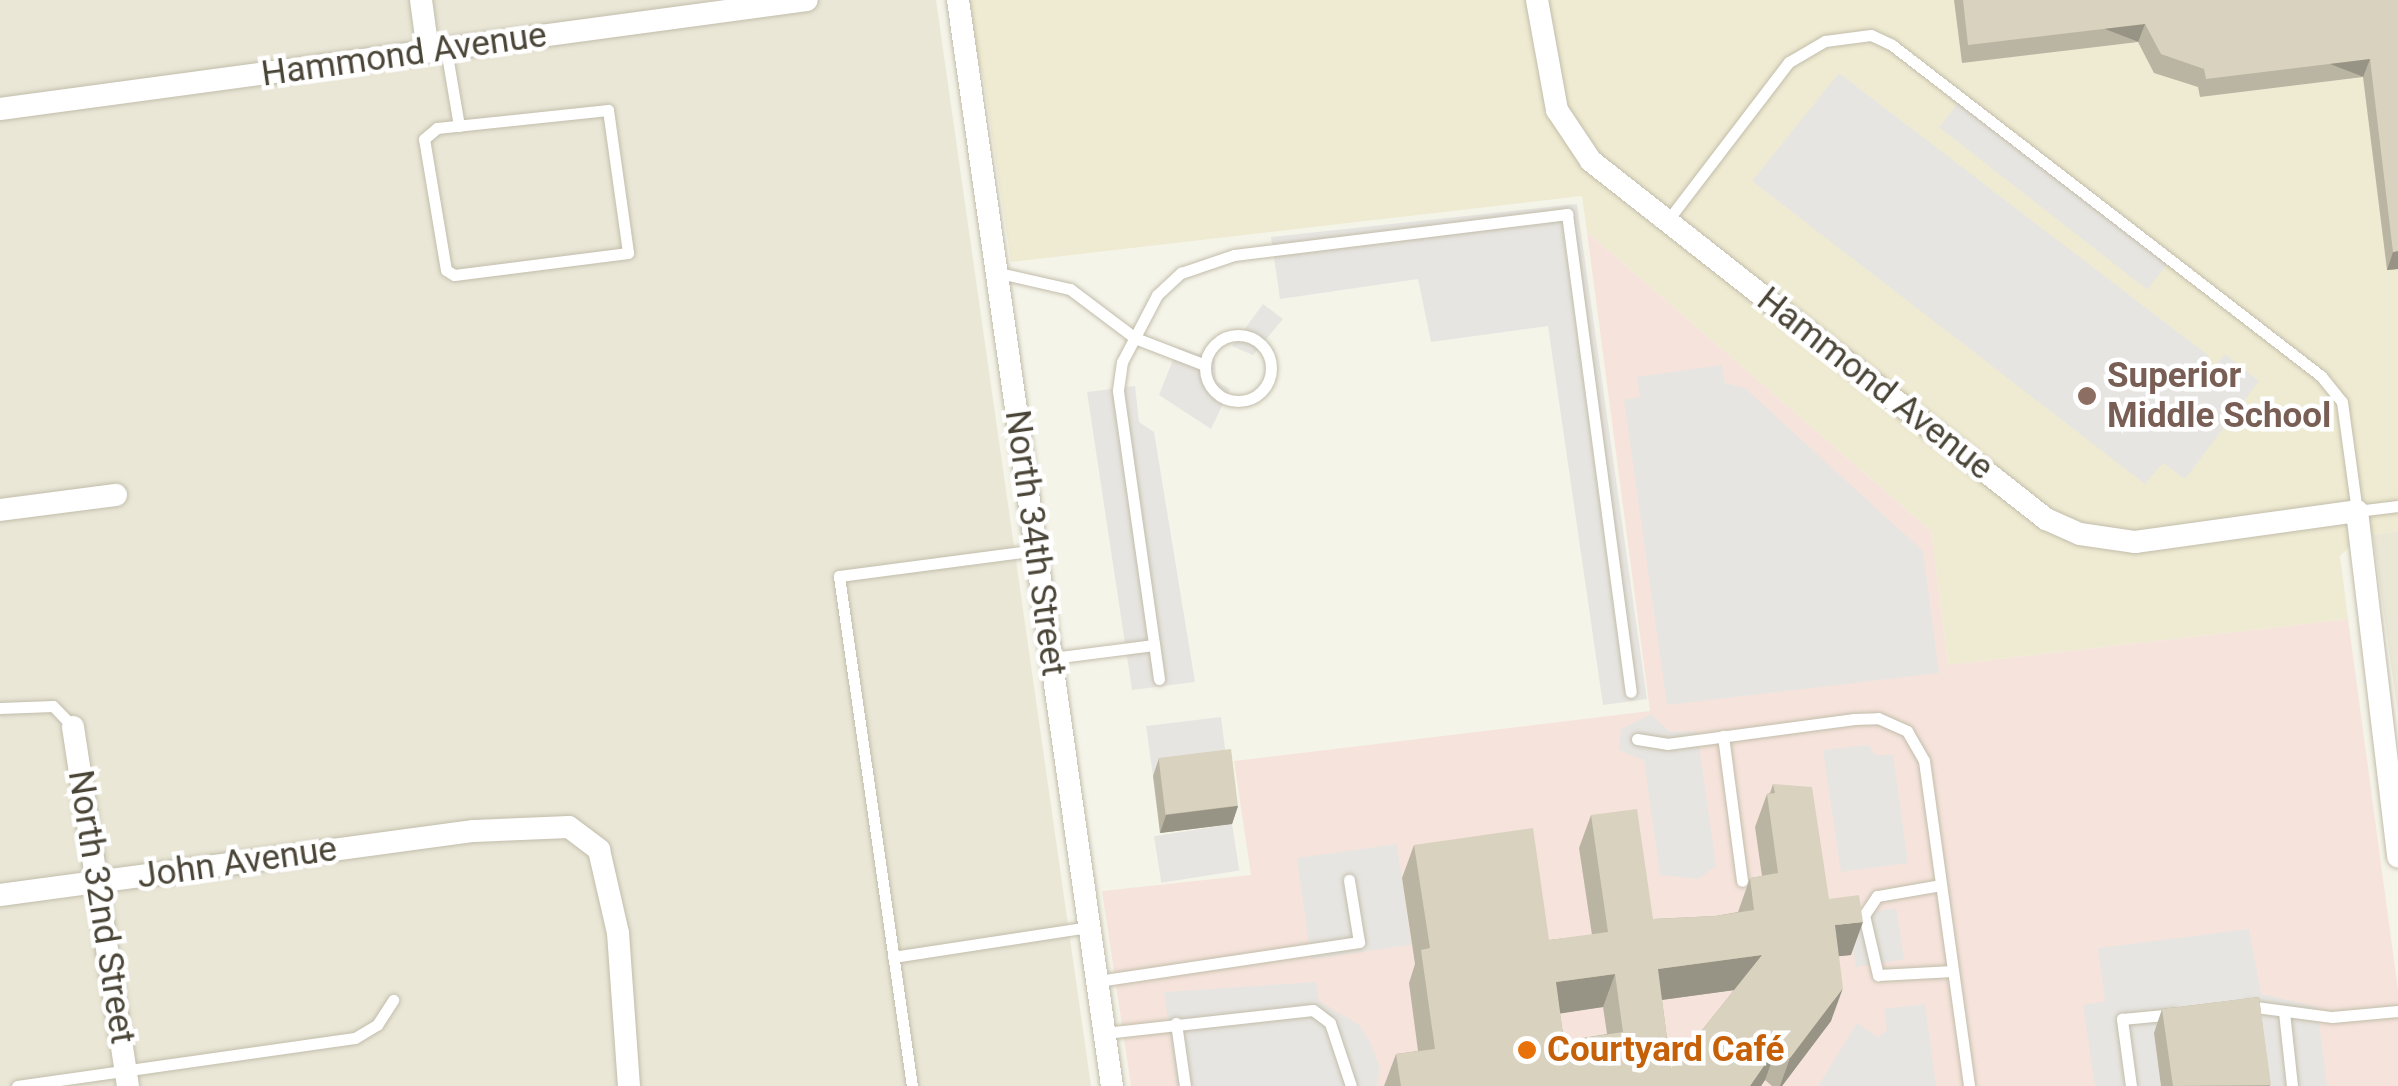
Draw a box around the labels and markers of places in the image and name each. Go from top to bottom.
place label: Superior Middle School [2107,355,2331,437]
marker: Superior Middle School [2076,385,2098,407]
place label: Courtyard Café [1547,1029,1784,1071]
marker: Courtyard Café [1516,1039,1538,1061]

